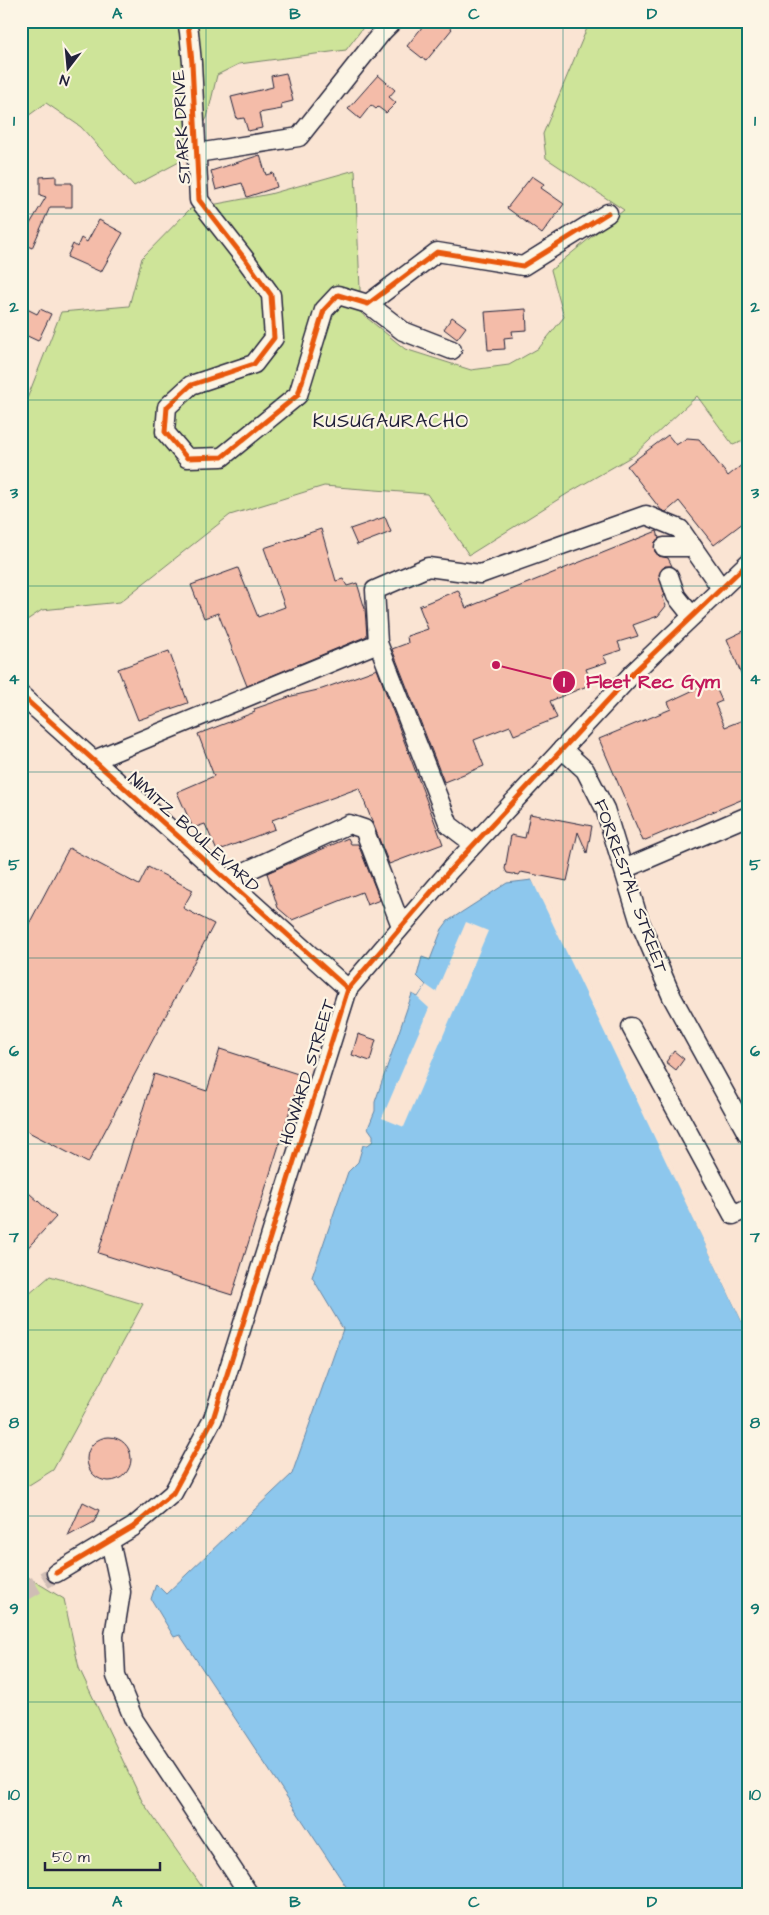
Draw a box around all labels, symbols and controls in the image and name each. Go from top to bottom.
text: A [112,3,123,25]
text: B [289,3,301,25]
text: C [468,3,480,25]
text: D [647,3,658,25]
north arrow [42,42,92,92]
text: N [58,69,72,90]
street label: STARK DRIVE [166,69,197,185]
text: 1 [13,110,16,132]
text: 1 [754,110,757,132]
text: 2 [8,296,19,318]
text: 2 [749,296,760,318]
district label: KUSUGAURACHO [313,408,469,435]
text: 3 [9,482,19,504]
text: 3 [750,482,760,504]
callout: Fleet Rec Gym [551,665,730,699]
text: 4 [9,668,20,690]
text: 4 [750,668,761,690]
text: Fleet Rec Gym [586,669,721,697]
text: 1 [563,672,565,693]
street label: NIMITZ BOULEVARD [122,766,265,899]
street label: FORRESTAL STREET [587,796,674,977]
text: 5 [8,854,20,876]
text: 5 [749,854,761,876]
street label: HOWARD STREET [273,995,342,1148]
text: 6 [9,1040,19,1062]
text: 6 [750,1040,760,1062]
text: 7 [8,1226,19,1248]
text: 7 [749,1226,760,1248]
text: 8 [9,1412,20,1434]
text: 8 [750,1412,761,1434]
text: 9 [9,1598,19,1620]
text: 9 [750,1598,760,1620]
text: 10 [8,1784,20,1806]
text: 10 [749,1784,761,1806]
scale bar [45,1840,160,1872]
text: 50 m [52,1847,90,1868]
text: A [112,1891,123,1913]
text: B [289,1891,301,1913]
text: C [468,1891,480,1913]
text: D [647,1891,658,1913]

